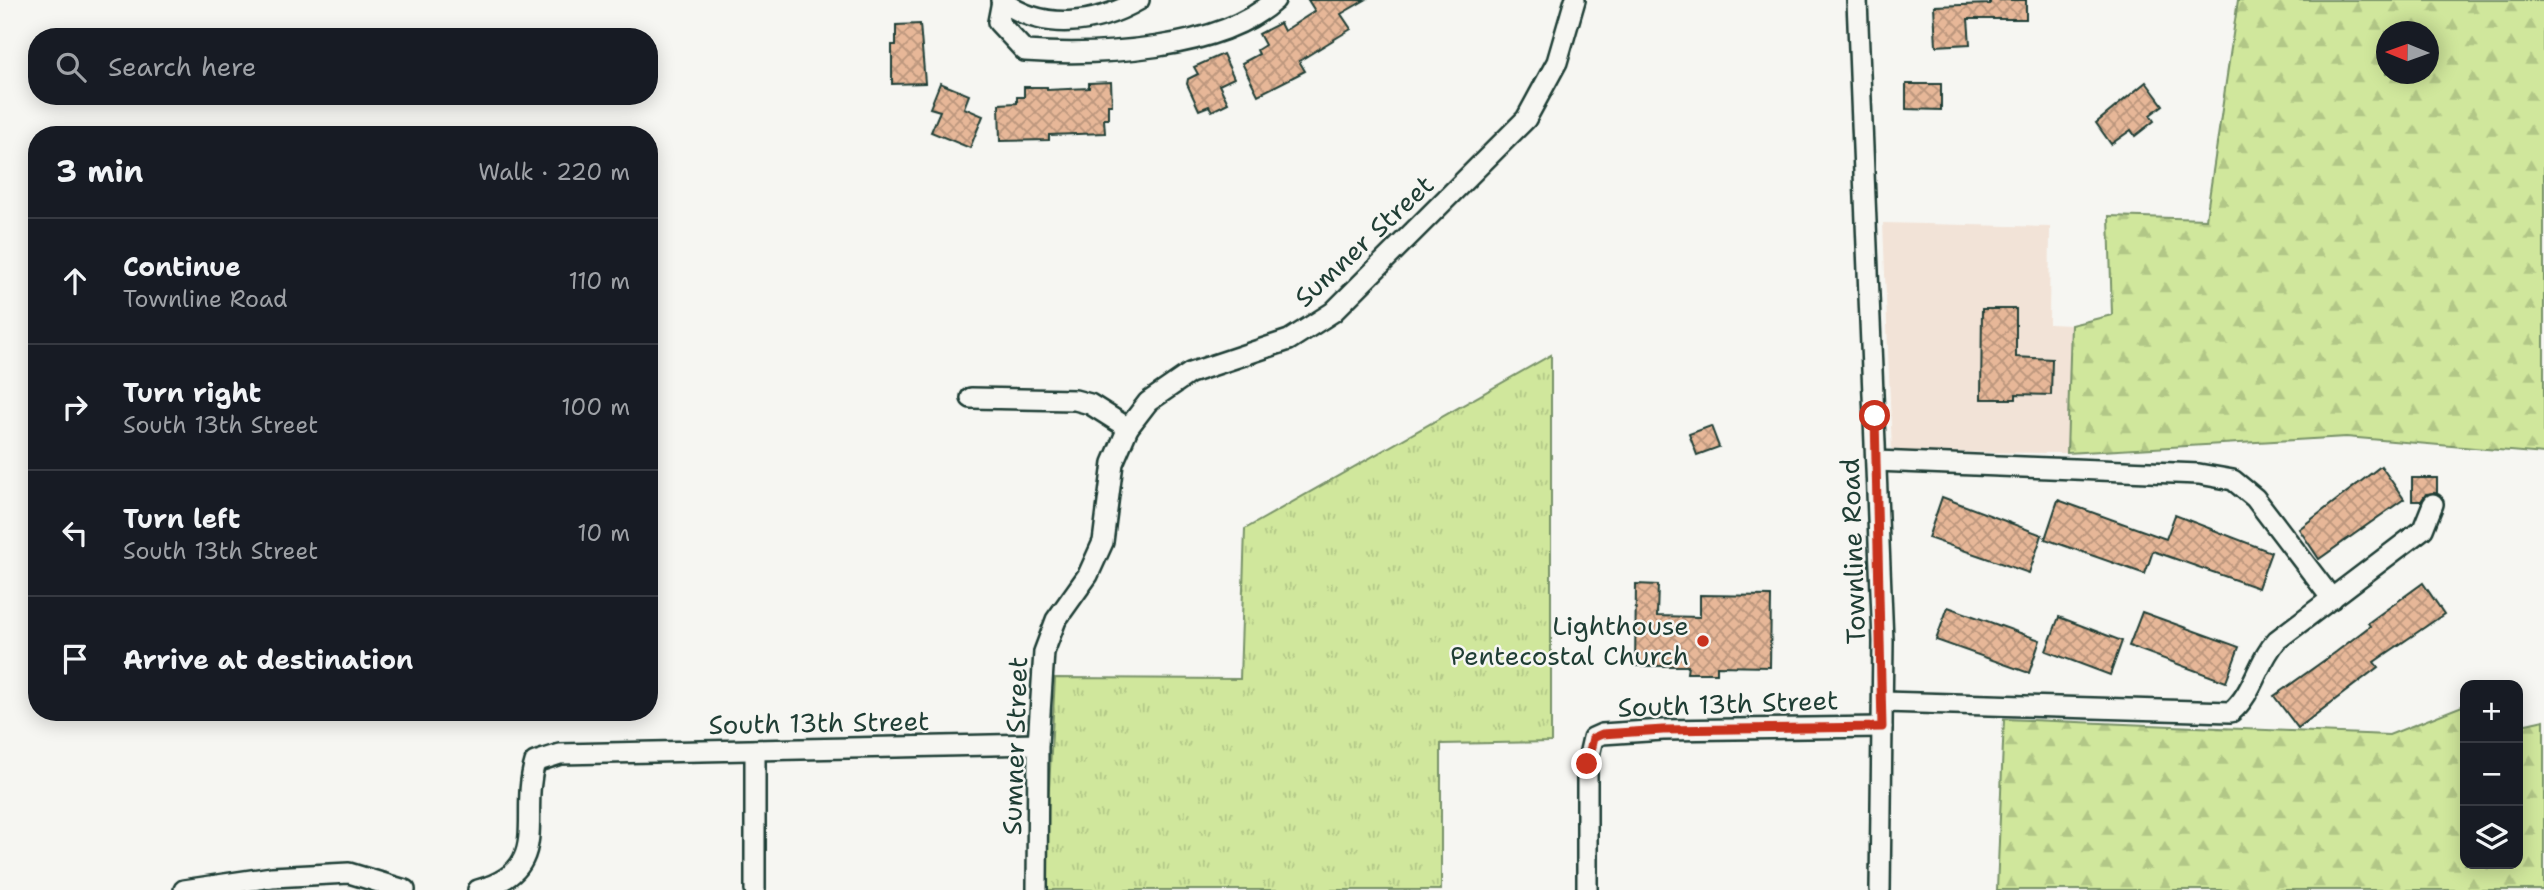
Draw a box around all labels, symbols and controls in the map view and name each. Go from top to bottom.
north arrow [2376,21,2439,84]
search box [28,28,658,105]
icon: search [52,48,90,86]
text: Search here [108,49,257,84]
text: 3 min [56,151,143,192]
text: Walk · 220 m [478,157,630,187]
street label: Sumner Street [1286,167,1441,314]
text: Continue [123,249,241,284]
icon: ahead [56,262,94,300]
text: 110 m [568,266,630,296]
text: Townline Road [123,284,288,314]
text: Turn right [123,375,261,410]
icon: right [56,388,94,426]
text: 100 m [561,392,630,422]
route start [1859,400,1890,431]
text: South 13th Street [123,410,318,440]
street label: Townline Road [1832,457,1873,645]
text: Turn left [123,501,240,536]
icon: left [56,514,94,552]
text: 10 m [577,518,630,548]
text: South 13th Street [123,536,318,566]
place label: Lighthouse Pentecostal Church [1450,608,1689,673]
marker: Lighthouse Pentecostal Church [1695,633,1711,649]
icon: arrive [56,640,94,678]
text: Arrive at destination [123,642,413,677]
street label: Sumner Street [994,656,1035,836]
map controls [2460,680,2523,869]
button: + [2460,680,2523,743]
street label: South 13th Street [1617,682,1839,725]
street label: South 13th Street [708,703,930,742]
button: − [2460,743,2523,806]
route end [1571,748,1602,779]
button: layers [2460,806,2523,869]

